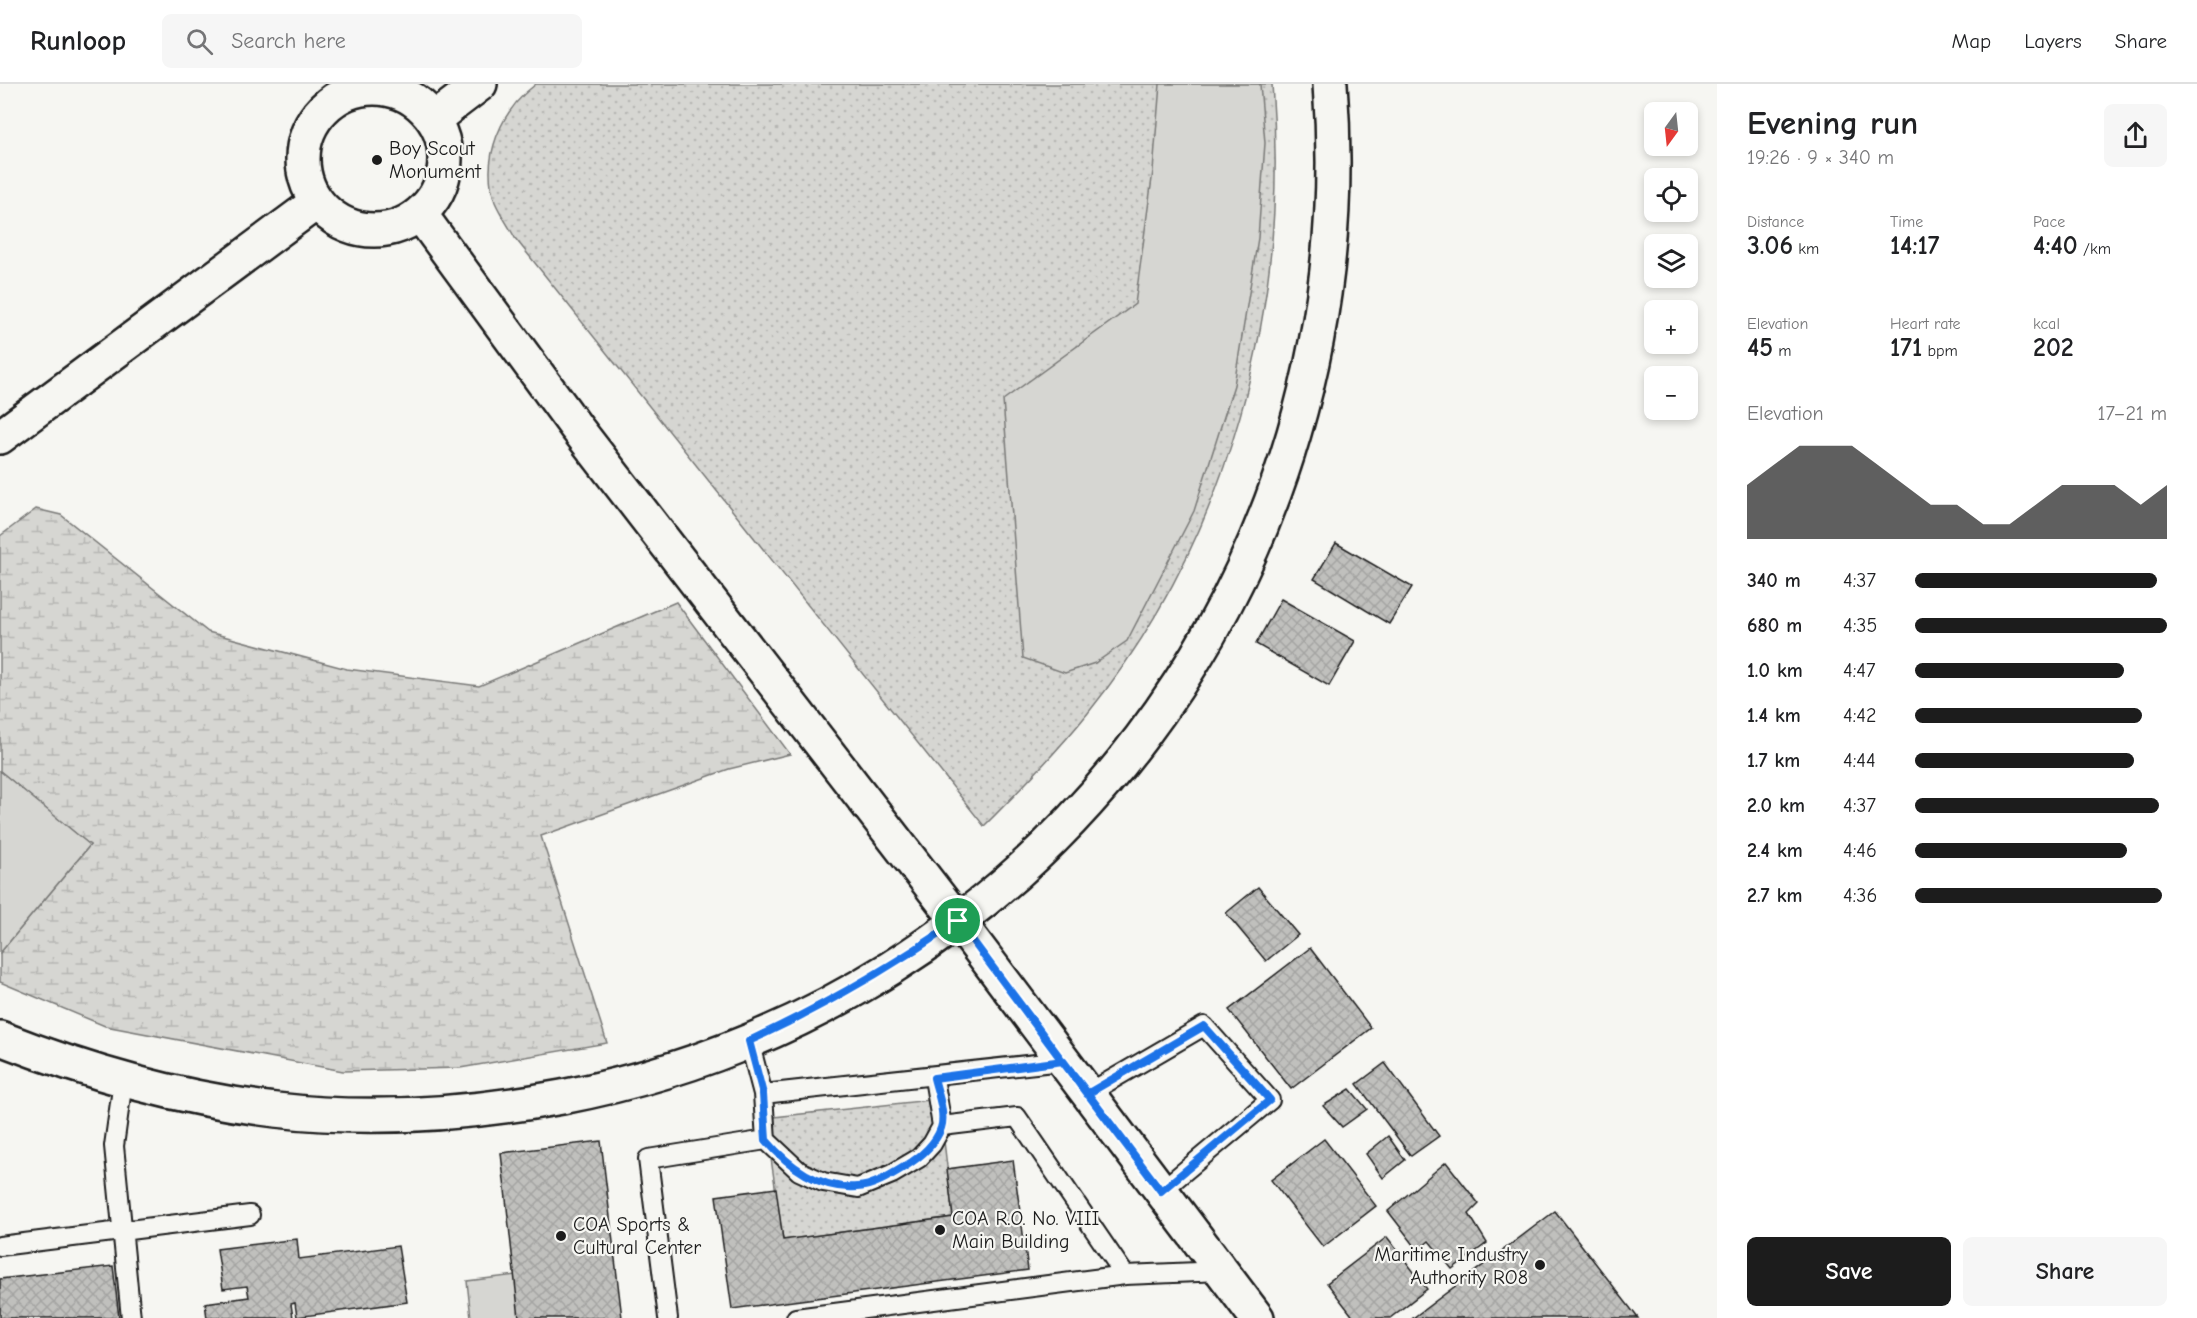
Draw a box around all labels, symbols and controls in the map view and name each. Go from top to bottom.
search box [162,14,582,68]
text: Runloop [30,25,126,57]
icon: search [183,25,216,58]
text: Search here [231,28,346,54]
text: Map [1952,29,1991,53]
text: Layers [2024,29,2082,53]
text: Share [2115,29,2167,53]
north arrow [1644,102,1698,156]
map controls [1644,102,1698,420]
text: Evening run [1747,104,1918,142]
button: share [2104,104,2167,167]
place label: Boy Scout Monument [389,137,482,183]
text: 19:26 · 9 × 340 m [1747,146,1894,169]
marker: Boy Scout Monument [370,153,384,167]
button: locate [1644,168,1698,222]
text: Distance [1747,213,1804,231]
text: Time [1890,213,1923,231]
text: Pace [2033,213,2065,231]
text: 3.06 [1747,231,1793,261]
text: 14:17 [1890,231,1939,261]
text: 4:40 [2033,231,2078,261]
button: layers [1644,234,1698,288]
text: km [1793,240,1819,258]
text: /km [2078,240,2111,258]
button: + [1644,300,1698,354]
text: Elevation [1747,315,1808,333]
text: Heart rate [1890,315,1961,333]
text: kcal [2033,315,2060,333]
text: 45 [1747,333,1773,363]
text: 171 [1890,333,1922,363]
text: 202 [2033,333,2074,363]
text: m [1773,342,1792,360]
text: bpm [1922,342,1958,360]
button: − [1644,366,1698,420]
text: Elevation [1747,402,1824,425]
text: 17–21 m [2098,402,2167,425]
text: 340 m [1747,569,1801,592]
text: 4:37 [1843,569,1876,592]
text: 680 m [1747,614,1802,637]
text: 4:35 [1843,614,1877,637]
text: 1.0 km [1747,659,1803,682]
text: 4:47 [1843,659,1875,682]
text: 1.4 km [1747,704,1801,727]
text: 4:42 [1843,704,1876,727]
text: 1.7 km [1747,749,1800,772]
text: 4:44 [1843,749,1876,772]
text: 2.0 km [1747,794,1805,817]
text: 4:37 [1843,794,1876,817]
text: 2.4 km [1747,839,1803,862]
text: 4:46 [1843,839,1877,862]
text: 2.7 km [1747,884,1802,907]
text: 4:36 [1843,884,1877,907]
pin [932,895,983,946]
icon: arrive [941,904,974,937]
place label: COA R.O. No. VIII Main Building [952,1207,1100,1253]
place label: COA Sports & Cultural Center [573,1213,701,1259]
marker: COA R.O. No. VIII Main Building [933,1223,947,1237]
marker: COA Sports & Cultural Center [554,1229,568,1243]
button: Save [1747,1237,1951,1306]
button: Share [1963,1237,2167,1306]
place label: Maritime Industry Authority RO8 [1374,1243,1528,1289]
marker: Maritime Industry Authority RO8 [1533,1258,1547,1272]

